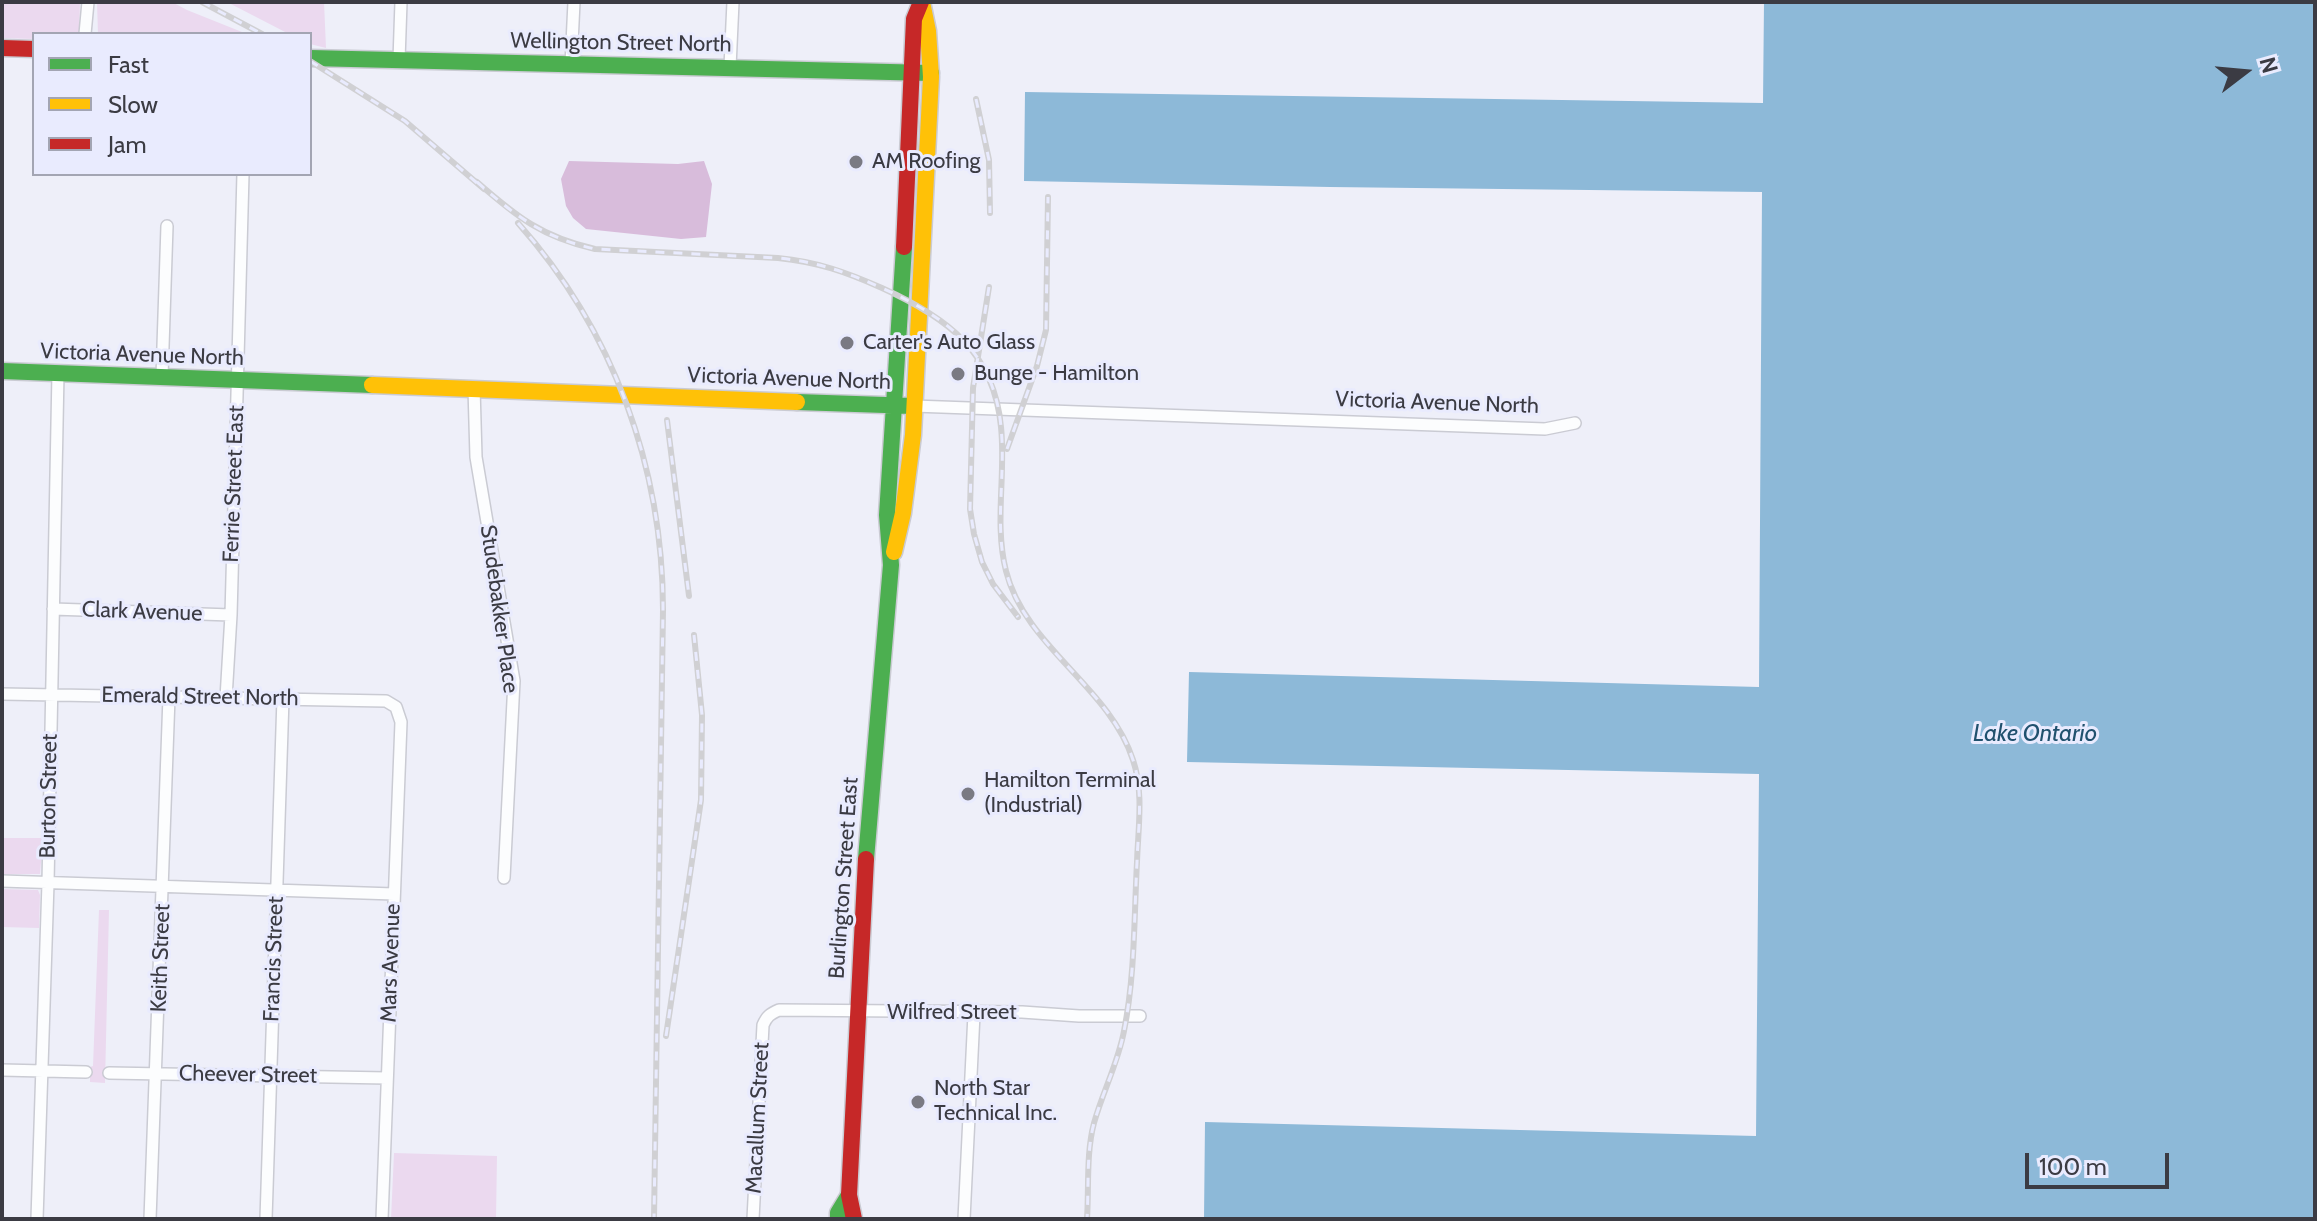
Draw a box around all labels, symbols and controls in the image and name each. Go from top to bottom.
street label: Wellington Street North [510,28,732,58]
legend [32,32,312,176]
north arrow [2205,32,2285,112]
text: Fast [108,50,149,79]
text: N [2253,54,2284,76]
text: Slow [108,90,158,119]
text: Jam [108,130,146,159]
place label: AM Roofing [872,149,981,175]
marker: AM Roofing [847,153,865,171]
place label: Carter's Auto Glass [863,330,1035,356]
marker: Carter's Auto Glass [838,334,856,352]
street label: Victoria Avenue North [40,338,244,372]
place label: Bunge - Hamilton [974,361,1139,387]
street label: Victoria Avenue North [687,362,891,396]
marker: Bunge - Hamilton [949,365,967,383]
street label: Victoria Avenue North [1335,386,1539,420]
street label: Ferrie Street East [218,405,250,563]
street label: Studebakker Place [474,523,524,695]
street label: Clark Avenue [81,597,203,627]
street label: Emerald Street North [101,682,299,712]
water label: Lake Ontario [1973,720,2097,748]
street label: Burton Street [35,733,63,859]
place label: Hamilton Terminal (Industrial) [984,768,1156,820]
street label: Burlington Street East [824,776,864,980]
marker: Hamilton Terminal (Industrial) [959,785,977,803]
street label: Francis Street [259,896,289,1022]
street label: Keith Street [146,903,176,1013]
street label: Mars Avenue [376,903,406,1023]
street label: Wilfred Street [887,1000,1017,1026]
street label: Macallum Street [741,1042,775,1194]
street label: Cheever Street [179,1061,317,1089]
place label: North Star Technical Inc. [934,1076,1057,1128]
marker: North Star Technical Inc. [909,1093,927,1111]
scale bar [2029,1137,2173,1187]
text: 100 m [2039,1152,2107,1181]

